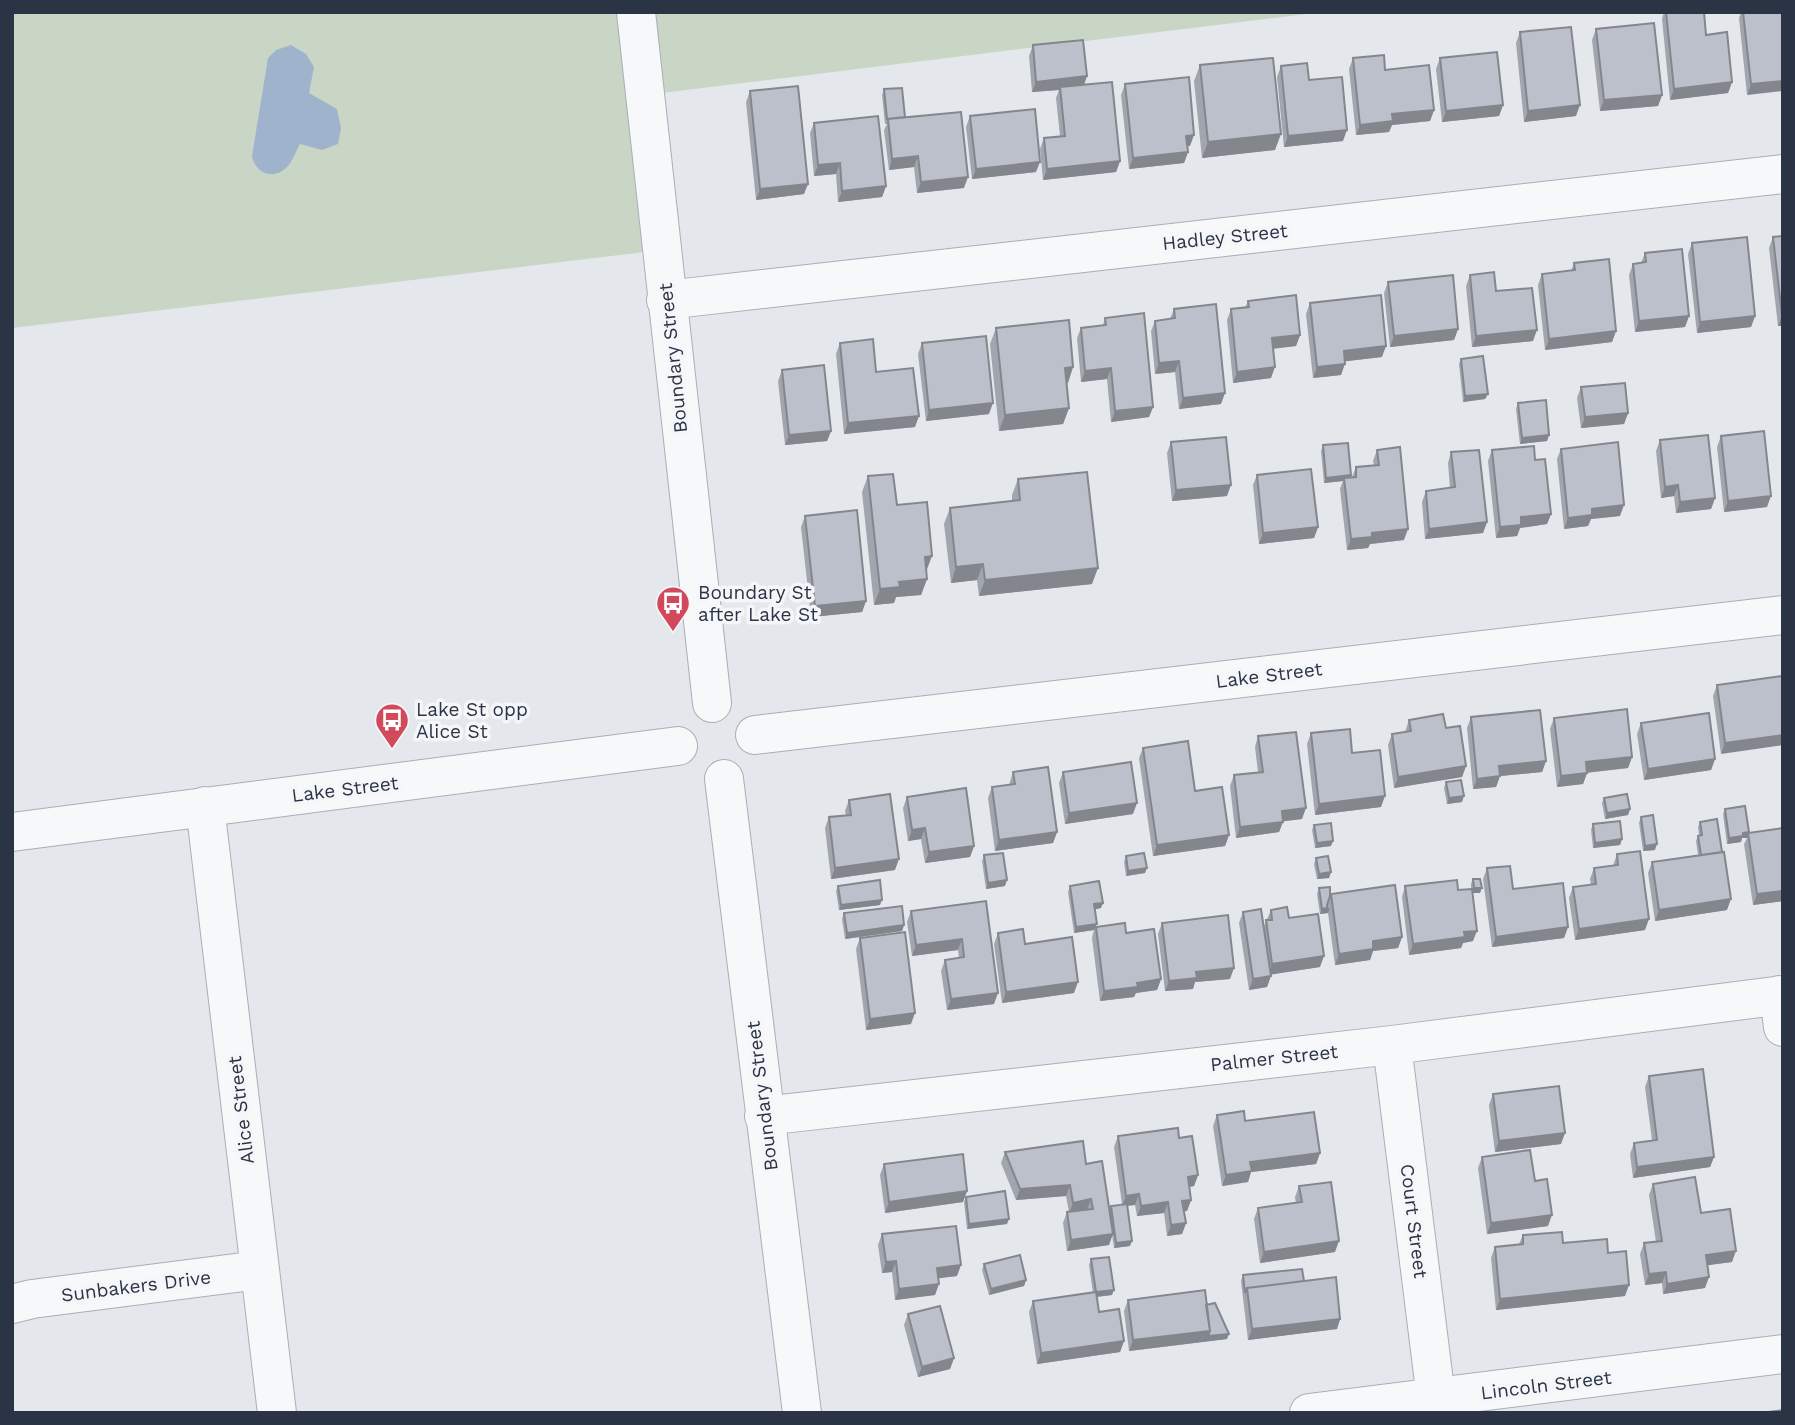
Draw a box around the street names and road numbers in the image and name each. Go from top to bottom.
street label: Hadley Street [1161,219,1289,255]
street label: Boundary Street [654,282,692,434]
street label: Lake Street [1214,657,1324,693]
street label: Lake Street [290,771,400,807]
street label: Boundary Street [741,1020,783,1172]
street label: Palmer Street [1209,1040,1339,1076]
street label: Alice Street [223,1055,259,1165]
street label: Court Street [1396,1163,1432,1279]
street label: Sunbakers Drive [60,1265,212,1307]
street label: Lincoln Street [1479,1366,1613,1404]

